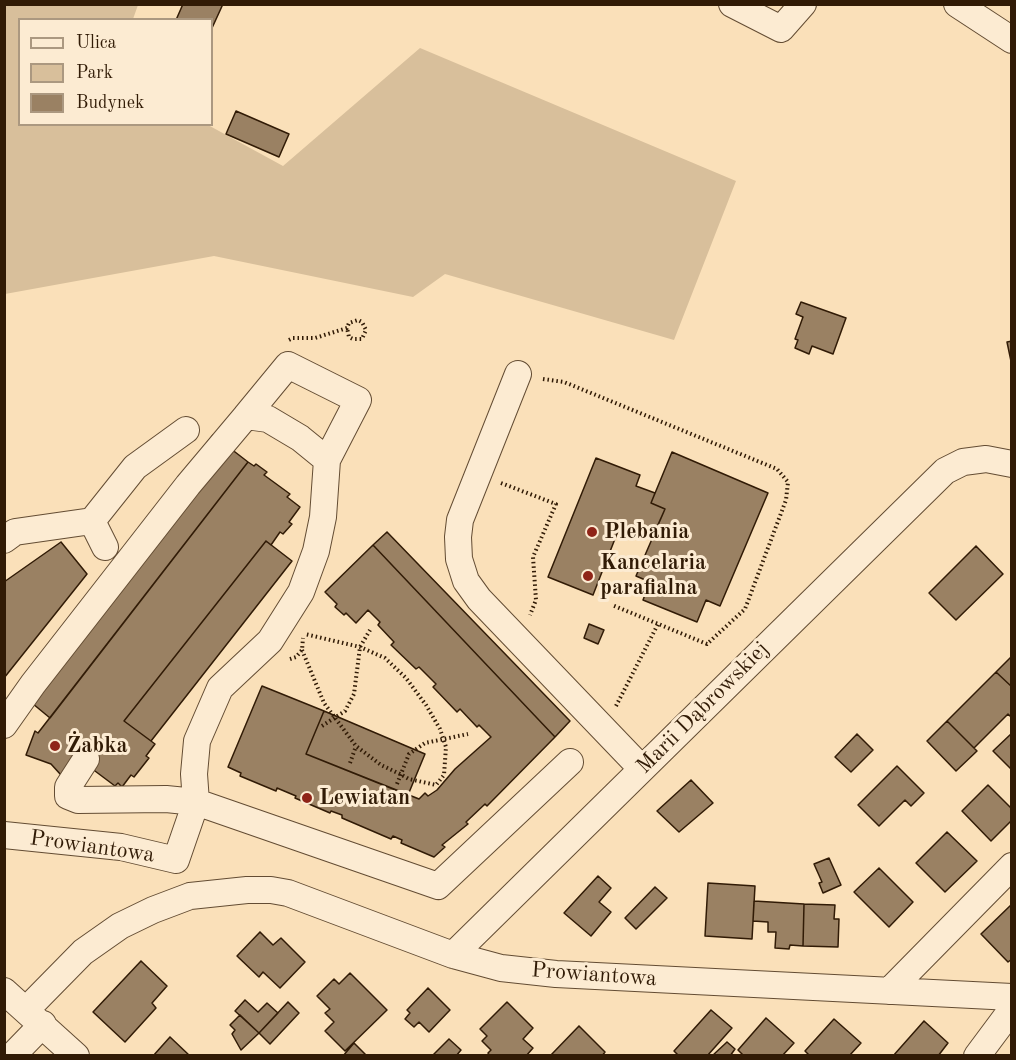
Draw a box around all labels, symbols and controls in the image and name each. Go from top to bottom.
legend [18,18,213,126]
text: Ulica [76,34,117,52]
text: Park [76,64,113,82]
text: Budynek [76,94,144,112]
place label: Plebania [604,519,689,545]
marker: Plebania [585,525,599,539]
place label: Kancelaria parafialna [600,550,706,602]
marker: Kancelaria parafialna [581,569,595,583]
street label: Marii Dąbrowskiej [631,636,775,780]
place label: Żabka [67,733,128,759]
marker: Żabka [48,739,62,753]
place label: Lewiatan [319,785,410,811]
marker: Lewiatan [300,791,314,805]
street label: Prowiantowa [28,825,156,869]
street label: Prowiantowa [530,957,658,993]

